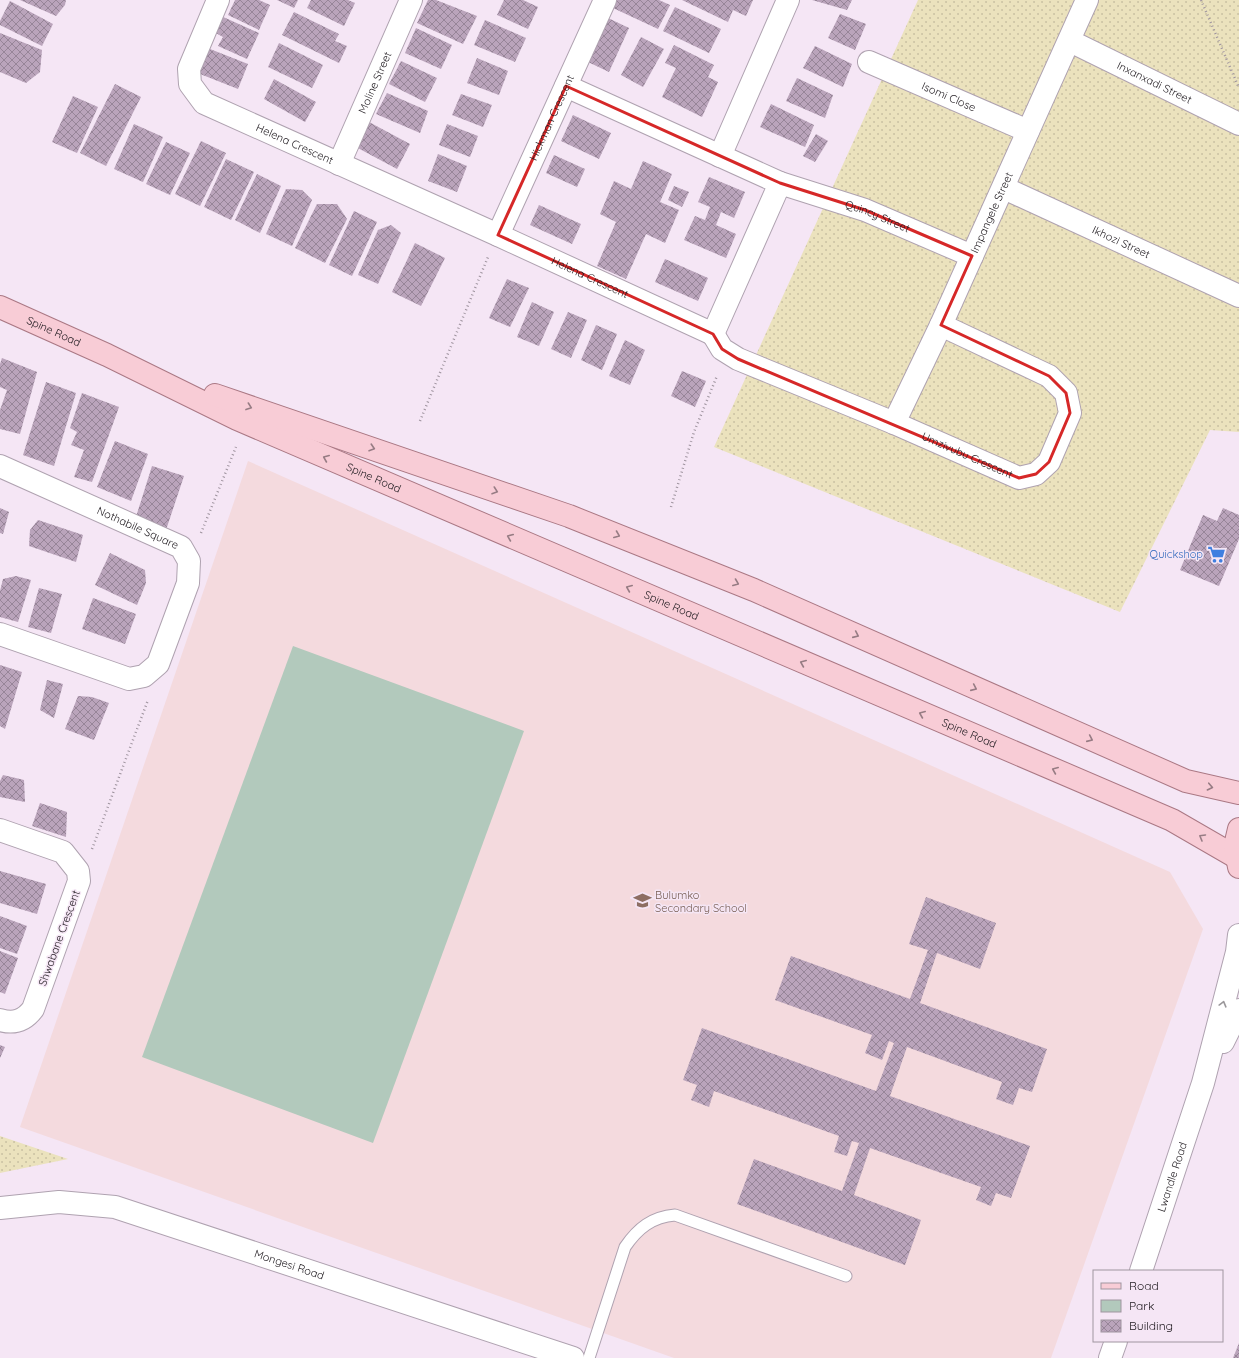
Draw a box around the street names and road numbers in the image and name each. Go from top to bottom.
street label: Moline Street [355,49,395,116]
street label: Inxanxadi Street [1115,58,1194,107]
street label: Hickman Crescent [526,72,577,163]
street label: Isomi Close [920,79,978,115]
street label: Helena Crescent [254,120,336,167]
street label: Impangele Street [967,170,1016,255]
street label: Quincy Street [843,197,912,236]
street label: Ikhozi Street [1090,223,1153,261]
street label: Helena Crescent [549,254,631,301]
street label: Spine Road [24,313,83,349]
street label: Umzivubu Crescent [919,429,1015,482]
street label: Spine Road [344,460,403,496]
street label: Nothabile Square [95,503,181,552]
street label: Spine Road [642,587,701,623]
street label: Spine Road [940,715,999,751]
street label: Shwabane Crescent [35,888,83,988]
street label: Lwandle Road [1154,1140,1190,1214]
street label: Mongesi Road [252,1246,326,1283]

